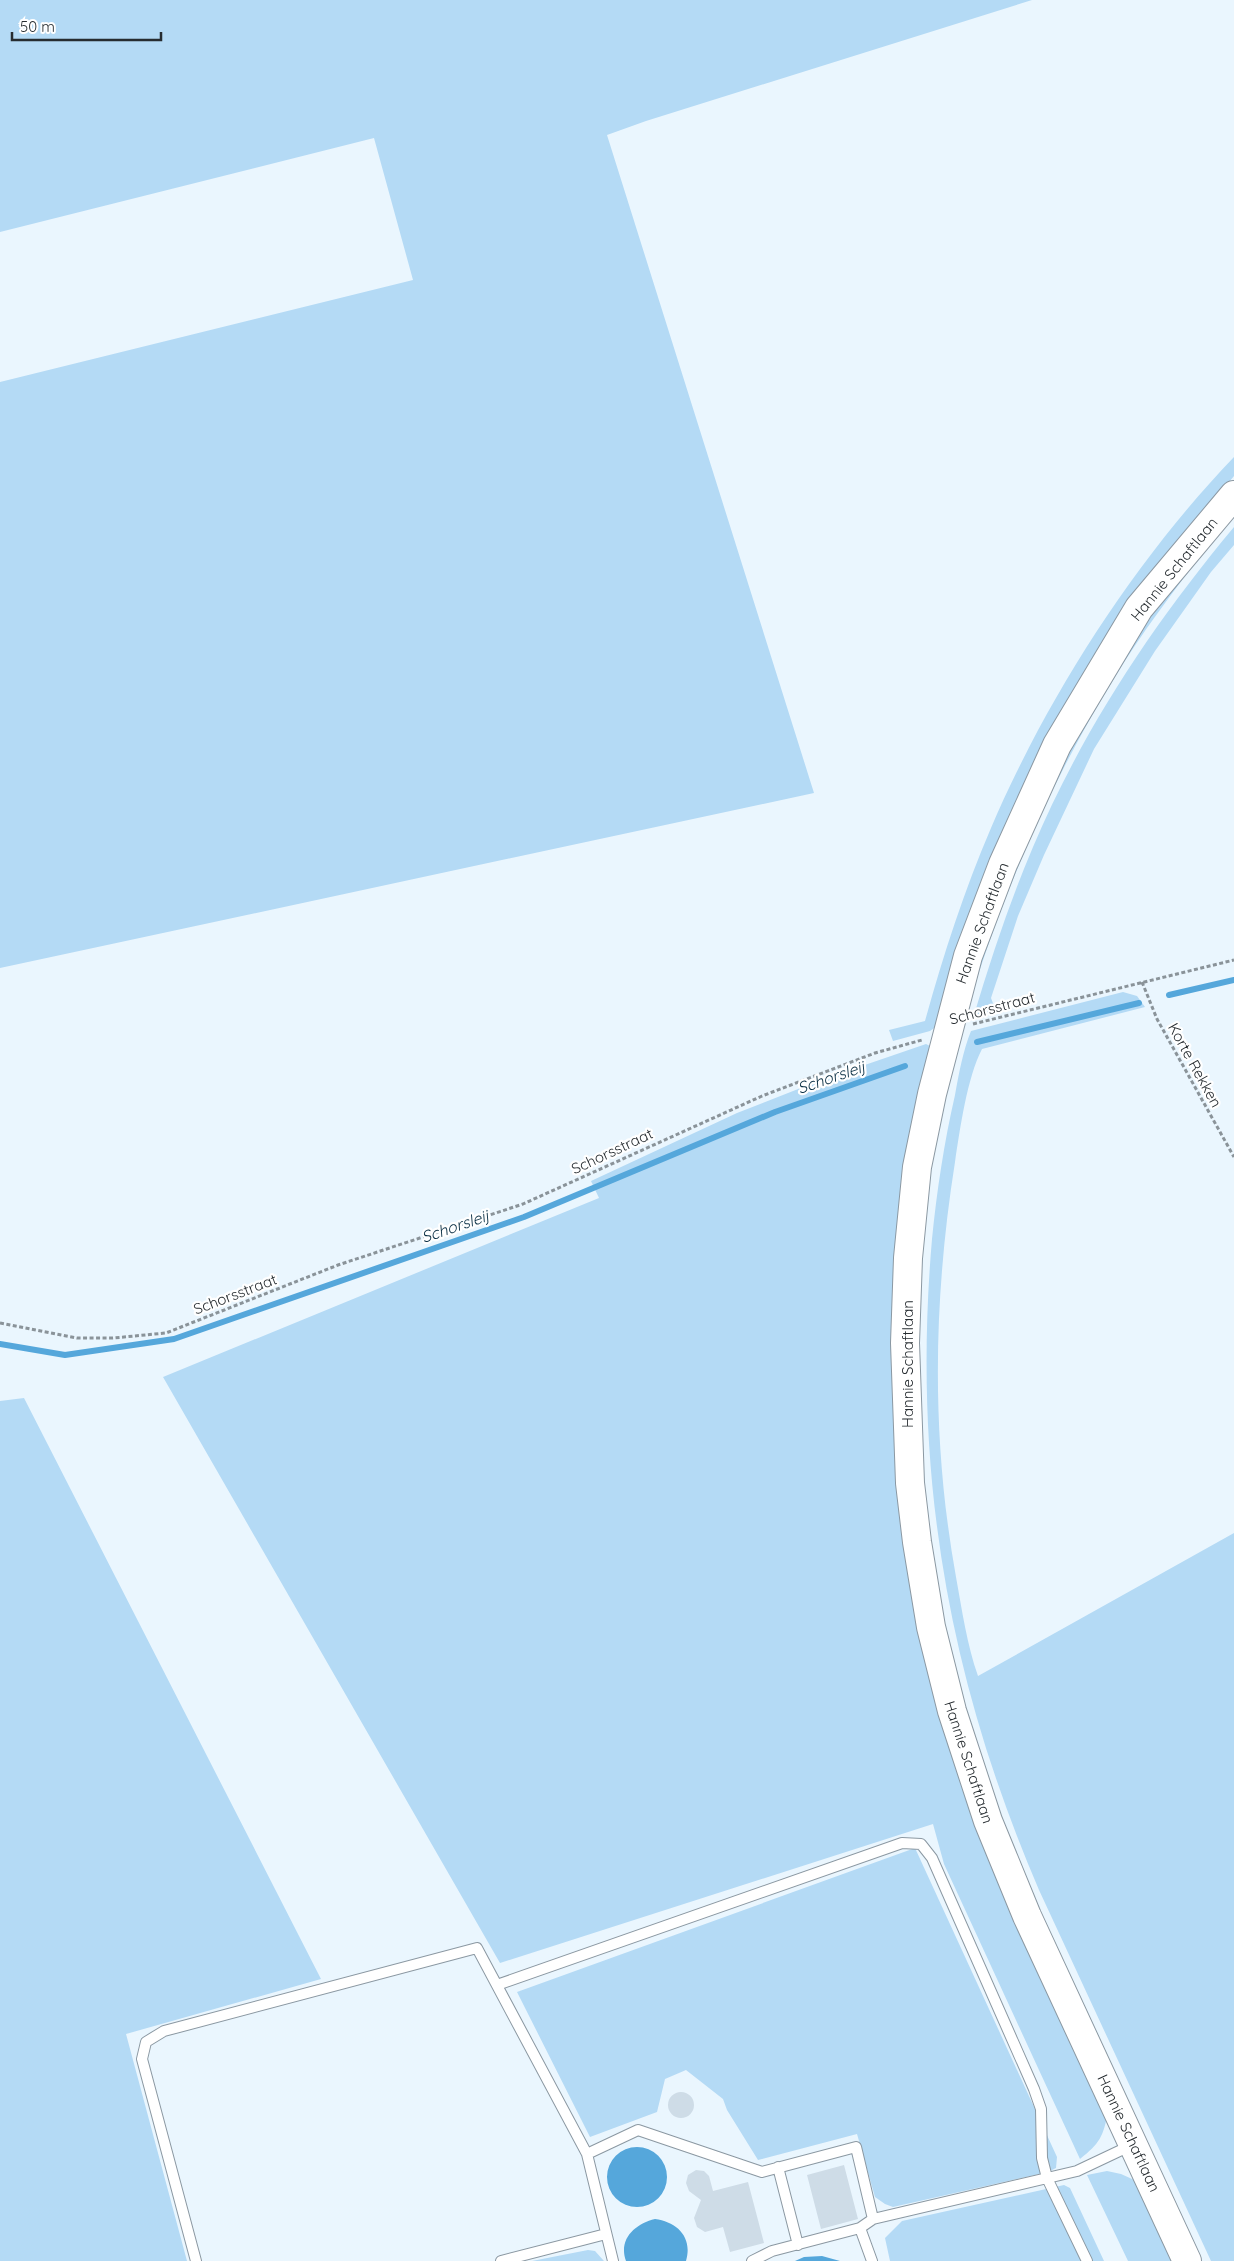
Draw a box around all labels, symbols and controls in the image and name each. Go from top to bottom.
scale bar [12,10,161,42]
text: 50 m [20,17,55,36]
street label: Hannie Schaftlaan [1126,513,1222,625]
street label: Hannie Schaftlaan [951,860,1013,986]
street label: Schorsstraat [947,987,1037,1029]
street label: Korte Rekken [1164,1020,1226,1110]
water label: Schorsleij [795,1056,869,1098]
street label: Schorsstraat [568,1124,656,1178]
water label: Schorsleij [419,1205,493,1247]
street label: Schorsstraat [191,1269,279,1319]
street label: Hannie Schaftlaan [898,1300,917,1428]
street label: Hannie Schaftlaan [940,1698,998,1826]
street label: Hannie Schaftlaan [1093,2071,1165,2195]

